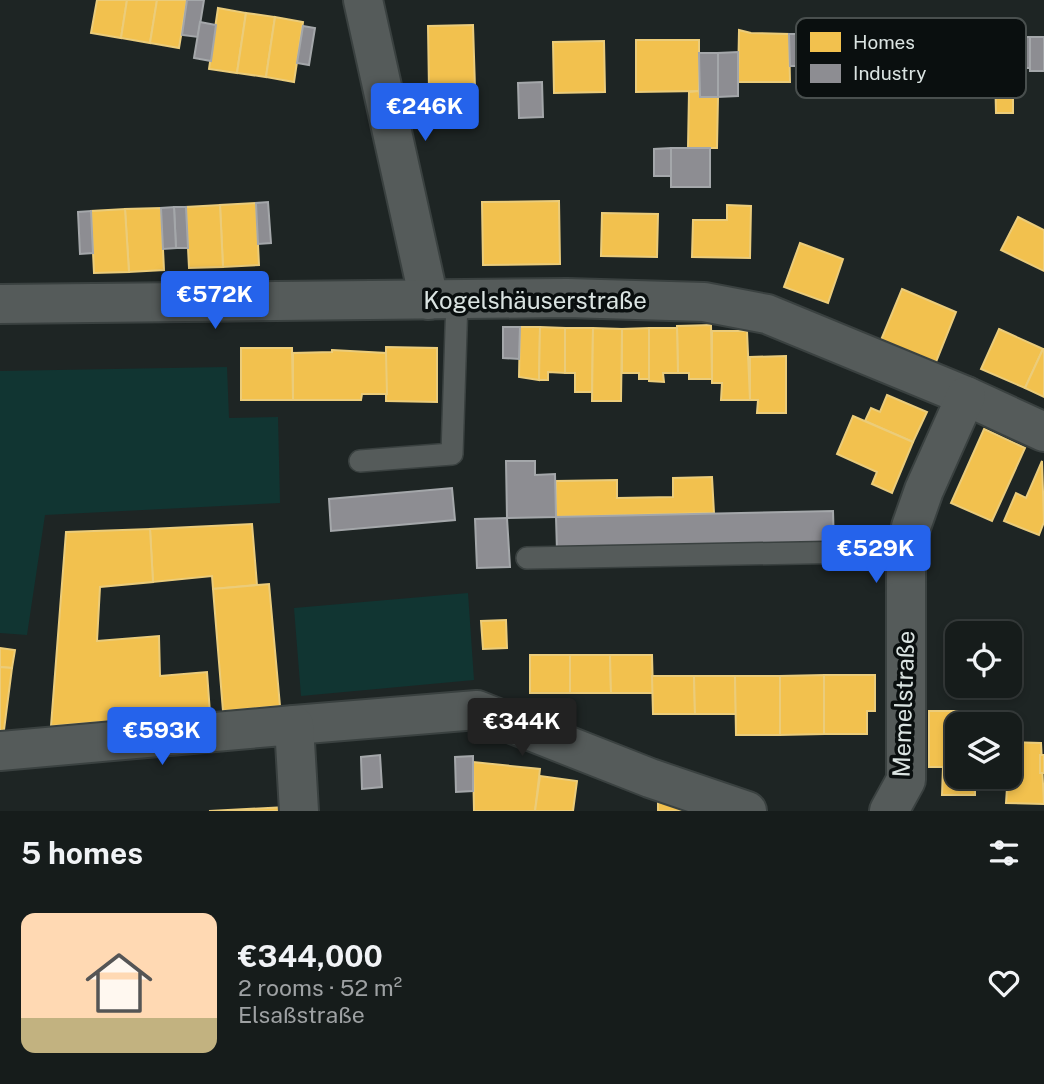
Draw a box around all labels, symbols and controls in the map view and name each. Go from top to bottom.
legend [796,18,1026,98]
text: Homes [853,31,915,53]
text: Industry [853,62,926,84]
pin: €246K [376,83,474,143]
text: €246K [387,92,463,119]
pin: €572K [166,272,264,331]
text: €572K [177,280,253,307]
street label: Kogelshäuserstraße [423,286,647,314]
pin: €529K [827,526,925,585]
text: €529K [838,534,914,561]
map controls [945,621,1022,789]
button: locate [945,621,1022,698]
street label: Memelstraße [886,630,920,778]
pin: €344K [473,698,571,758]
text: €344K [484,707,560,734]
pin: €593K [113,708,211,767]
button: layers [945,712,1022,789]
text: €593K [123,716,201,743]
icon: filters [985,834,1023,872]
text: 5 homes [21,835,143,871]
text: €344,000 [238,938,383,974]
icon: home [77,941,161,1025]
icon: heart [985,964,1023,1002]
text: 2 rooms · 52 m² [238,974,402,1001]
text: Elsaßstraße [238,1001,365,1028]

